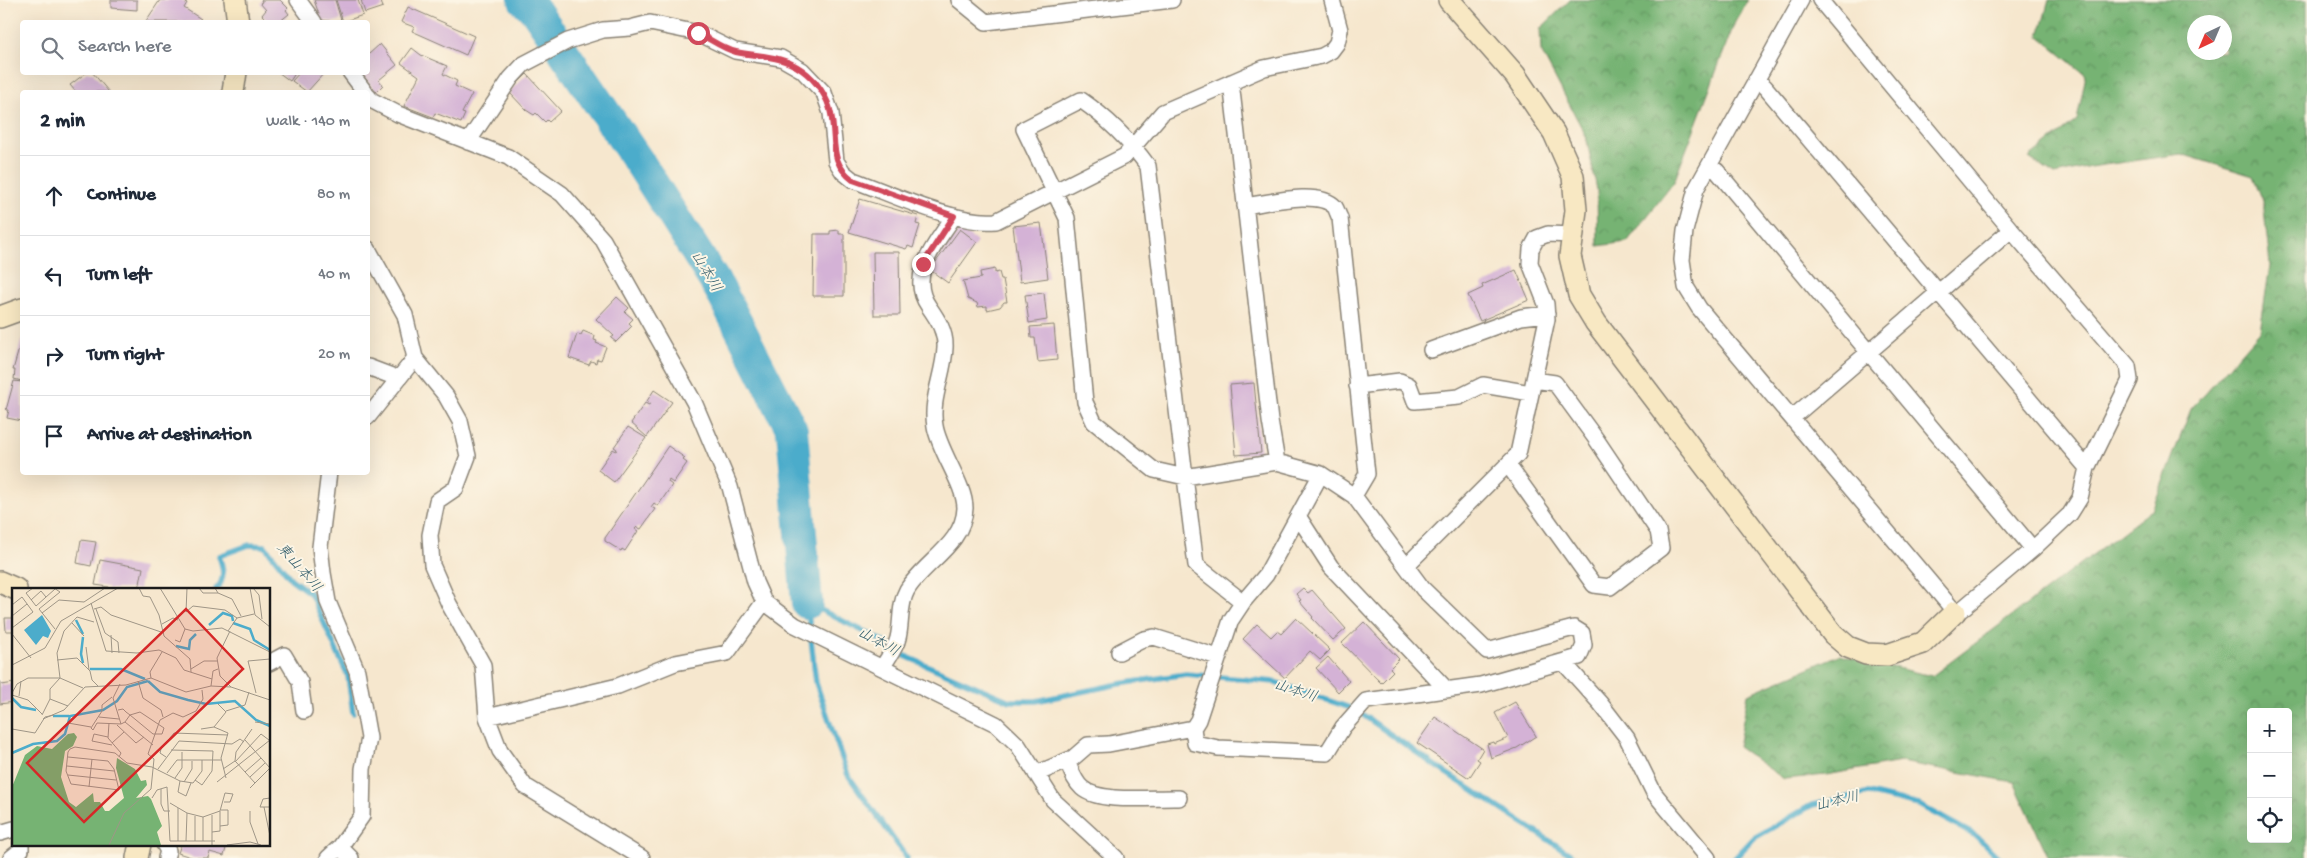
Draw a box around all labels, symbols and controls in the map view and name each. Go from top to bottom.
north arrow [2187,15,2232,60]
search box [20,20,370,75]
route start [687,22,710,45]
icon: search [38,34,66,62]
text: Search here [78,36,172,59]
text: 2 min [40,110,85,135]
text: Walk · 140 m [266,113,350,132]
icon: ahead [40,182,68,210]
text: Continue [87,184,156,207]
text: 80 m [317,186,350,205]
water label: 山本川 [686,248,725,296]
route end [912,253,935,276]
icon: left [40,262,68,290]
text: Turn left [87,264,151,287]
text: 40 m [318,266,350,285]
icon: right [40,342,68,370]
text: Turn right [87,344,163,367]
text: 20 m [318,346,350,365]
icon: arrive [40,422,68,450]
text: Arrive at destination [87,424,251,447]
water label: 東山本川 [272,539,326,597]
inset map [12,588,270,846]
water label: 山本川 [854,623,903,661]
water label: 山本川 [1271,675,1320,707]
map controls [2247,708,2292,843]
button: + [2247,708,2292,753]
button: − [2247,753,2292,798]
water label: 山本川 [1813,787,1861,816]
button: locate [2247,798,2292,843]

